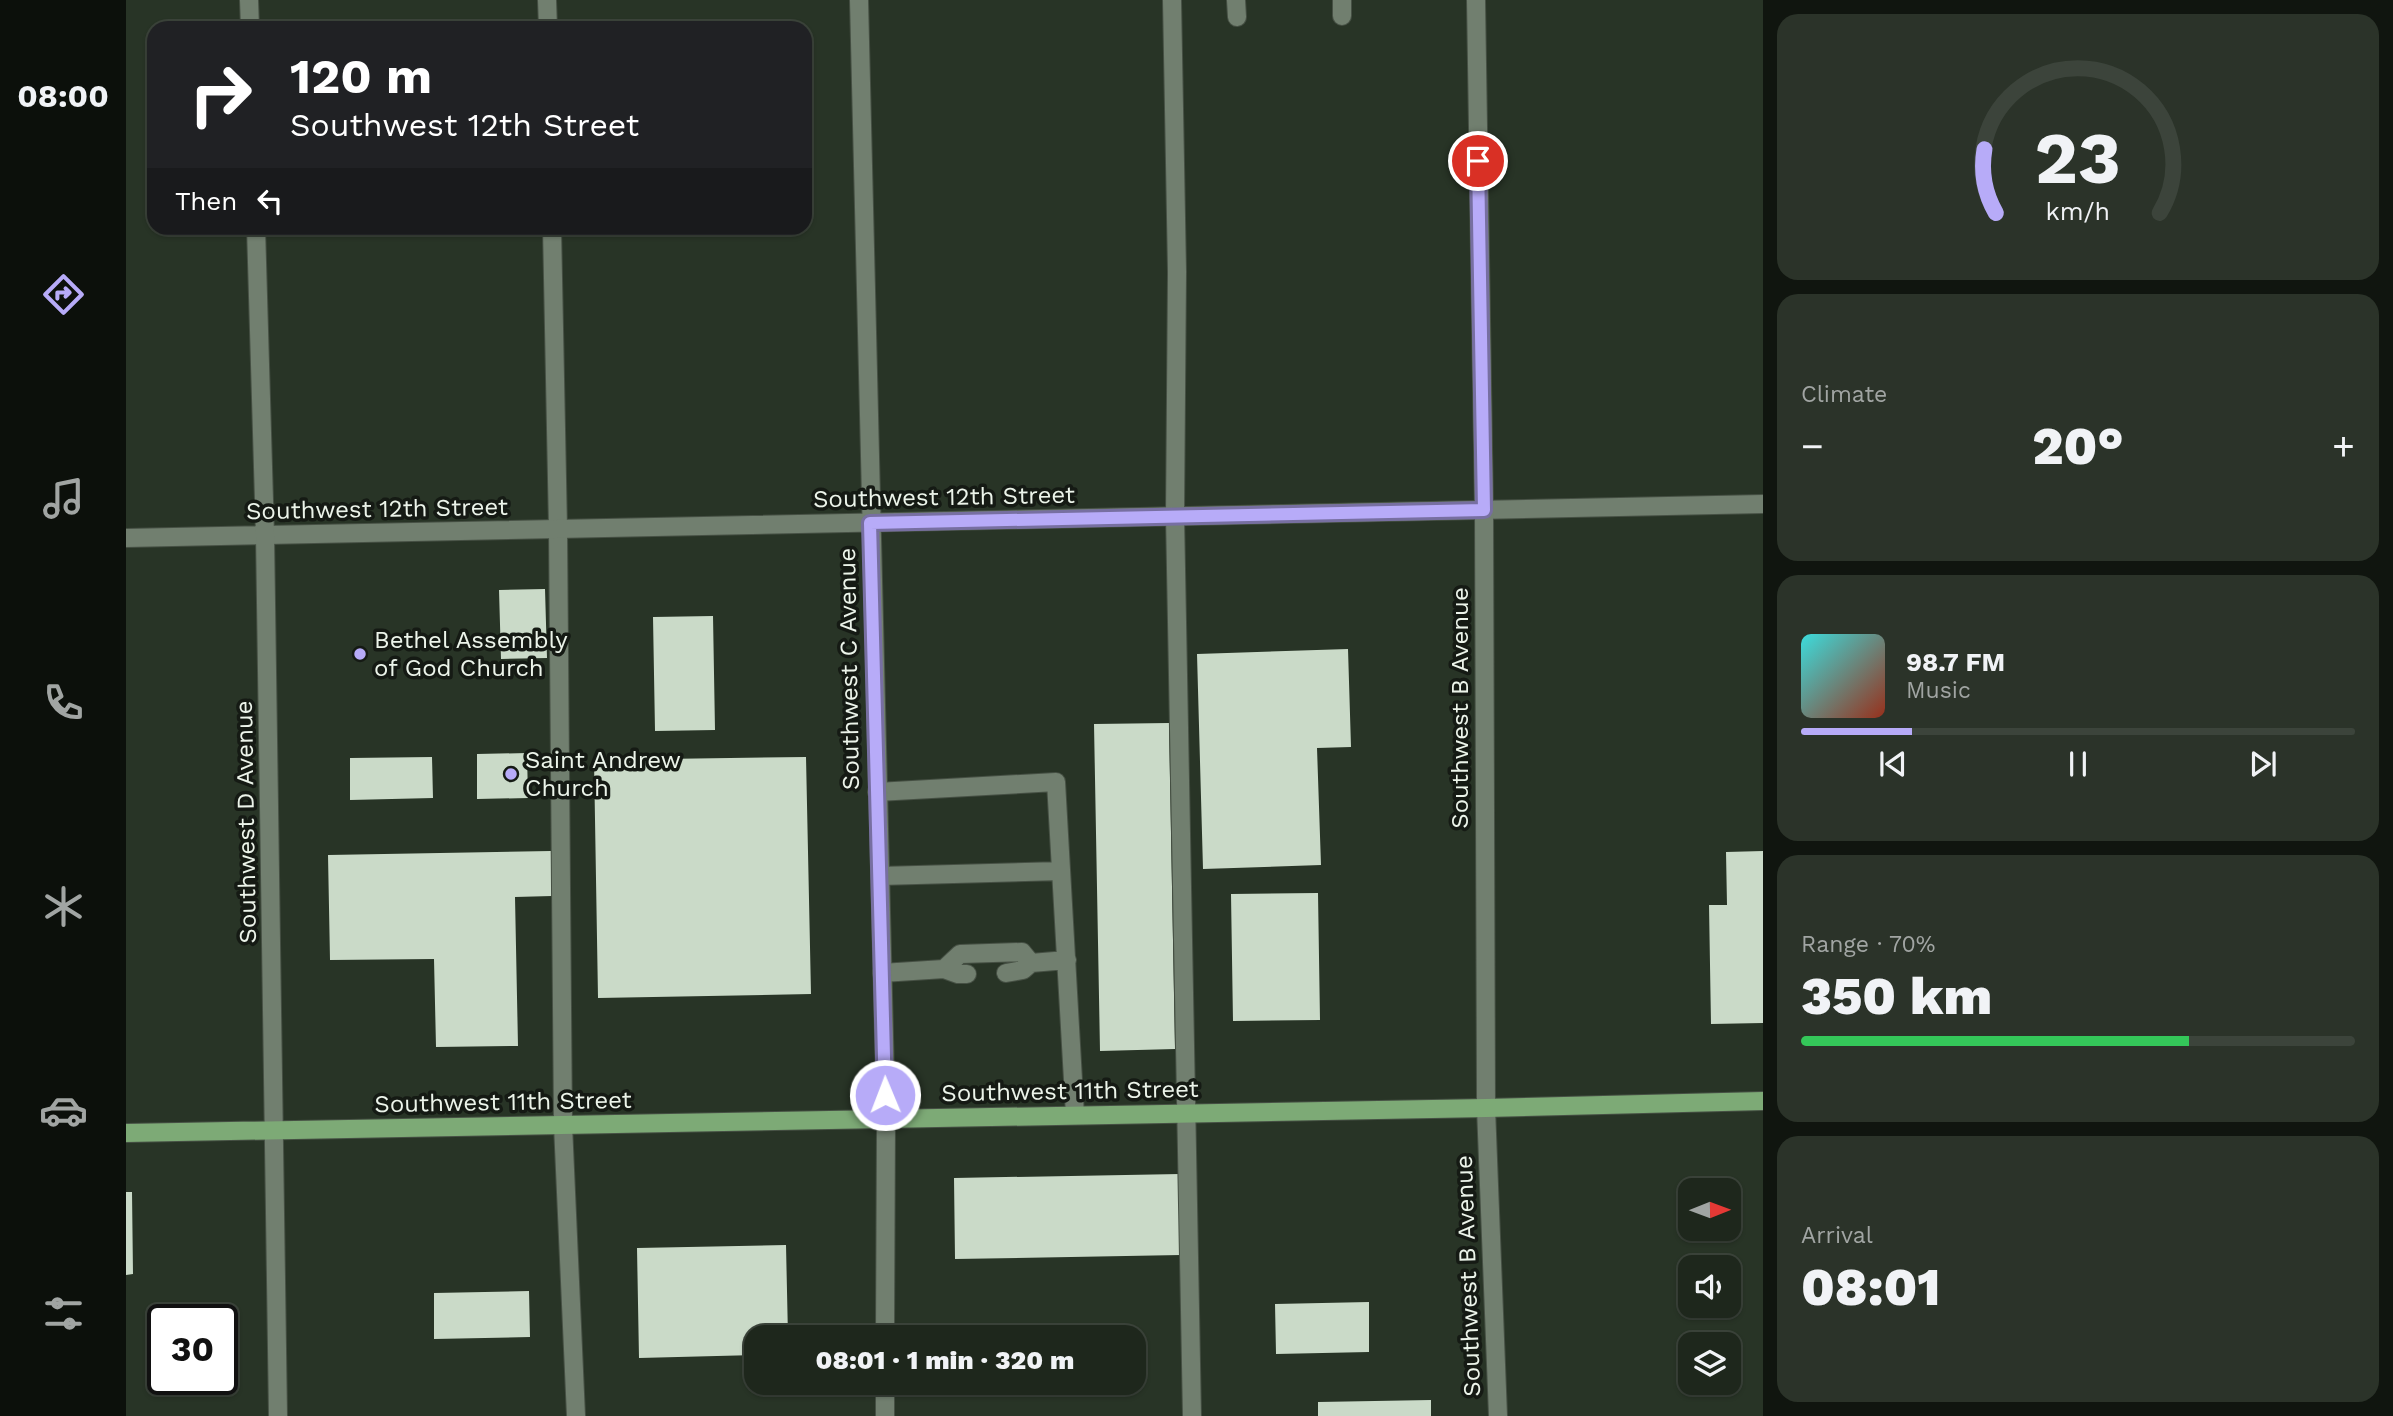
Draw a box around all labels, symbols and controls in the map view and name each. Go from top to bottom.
text: 120 m [290,47,432,105]
icon: right [175,49,266,140]
text: 08:00 [17,77,109,115]
text: Southwest 12th Street [290,106,639,144]
text: 23 [2035,116,2121,202]
pin [1448,131,1508,191]
icon: arrive [1459,142,1497,180]
icon: left [251,182,289,220]
text: Then [175,186,237,216]
text: km/h [2046,197,2110,226]
icon: directions [39,270,88,319]
text: Climate [1801,381,1887,408]
text: 20° [2032,416,2124,477]
text: − [1801,424,1824,468]
text: + [2332,424,2355,468]
icon: music [39,474,88,523]
street label: Southwest 12th Street [813,481,1075,513]
street label: Southwest 12th Street [246,493,508,525]
street label: Southwest C Avenue [833,548,865,790]
street label: Southwest B Avenue [1446,587,1474,829]
place label: Bethel Assembly of God Church [374,626,568,682]
marker: Bethel Assembly of God Church [352,646,368,662]
text: 98.7 FM [1906,647,2005,677]
text: Music [1906,677,1971,704]
icon: phone [39,678,88,727]
street label: Southwest D Avenue [230,700,262,944]
icon: previous [1874,745,1912,783]
icon: pause [2059,745,2097,783]
icon: next [2244,745,2282,783]
place label: Saint Andrew Church [525,746,681,802]
marker: Saint Andrew Church [503,766,519,782]
icon: climate [39,882,88,931]
text: Range · 70% [1801,931,1935,958]
text: 350 km [1801,966,1992,1027]
position arrow [848,1058,922,1132]
street label: Southwest 11th Street [941,1075,1199,1107]
icon: car [39,1086,88,1135]
street label: Southwest 11th Street [374,1086,632,1118]
street label: Southwest B Avenue [1450,1155,1486,1397]
north arrow [1678,1178,1741,1241]
map controls [1678,1178,1741,1395]
text: Arrival [1801,1222,1873,1249]
button: sound [1678,1255,1741,1318]
text: 08:01 [1801,1257,1941,1318]
icon: filters [39,1289,88,1338]
speed limit sign: 30 [147,1304,238,1395]
button: layers [1678,1332,1741,1395]
text: 08:01 · 1 min · 320 m [816,1345,1074,1375]

